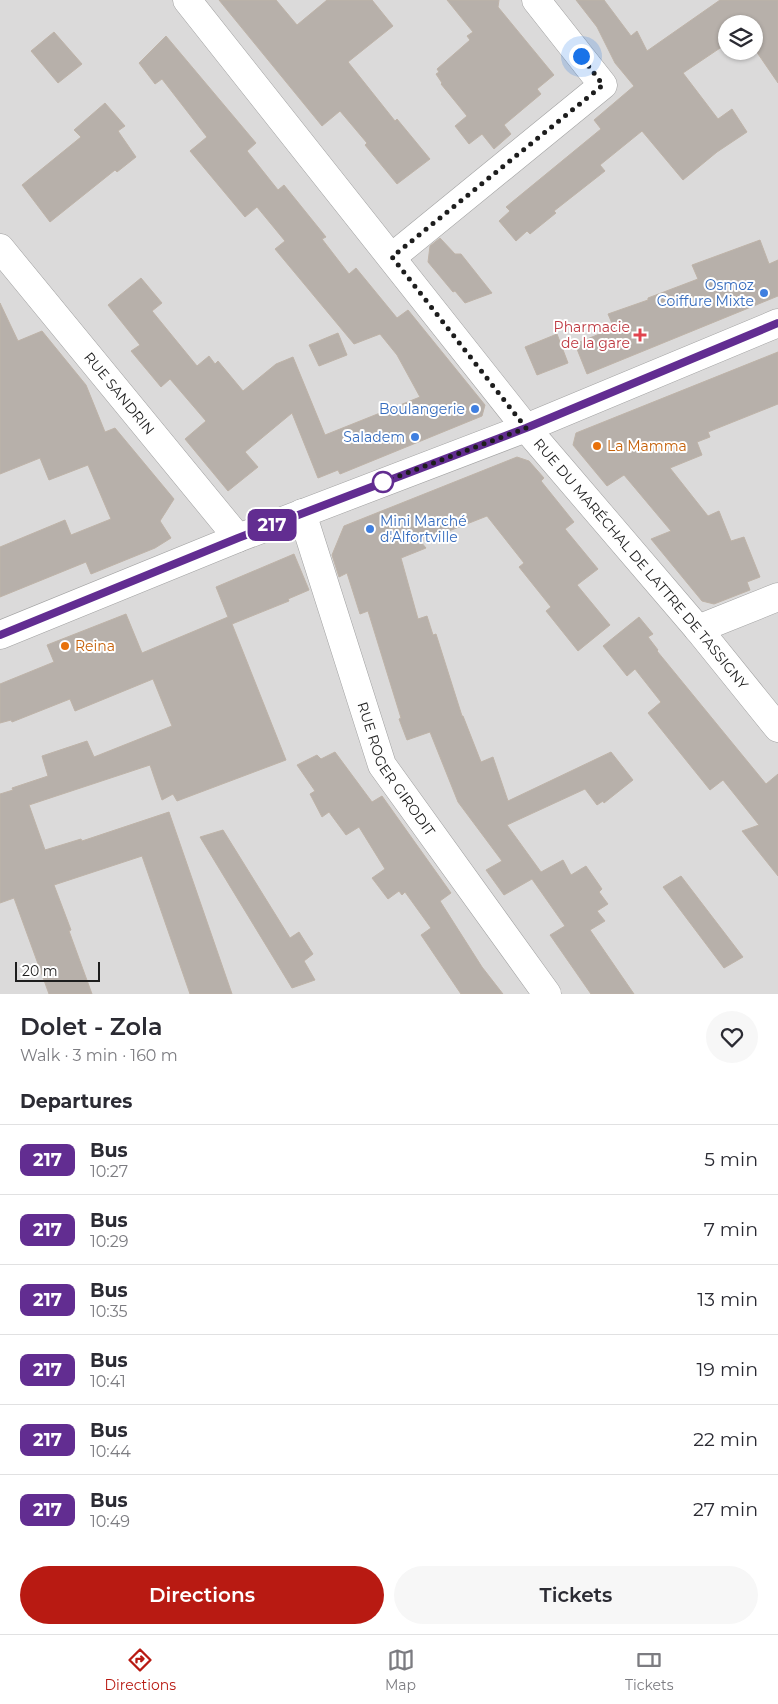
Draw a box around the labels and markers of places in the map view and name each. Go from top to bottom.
place label: Osmoz Coiffure Mixte [657,276,754,310]
marker: Osmoz Coiffure Mixte [758,287,770,299]
place label: Pharmacie de la gare [554,318,630,352]
marker: Pharmacie de la gare [634,329,646,341]
place label: Boulangerie [379,400,465,418]
marker: Boulangerie [469,403,481,415]
place label: Saladem [343,428,405,446]
marker: Saladem [409,431,421,443]
place label: La Mamma [607,437,687,455]
marker: La Mamma [591,440,603,452]
unlabelled marker [372,471,394,493]
place label: Mini Marché d'Alfortville [380,512,467,546]
marker: Mini Marché d'Alfortville [364,523,376,535]
place label: Reina [75,637,115,655]
marker: Reina [59,640,71,652]

